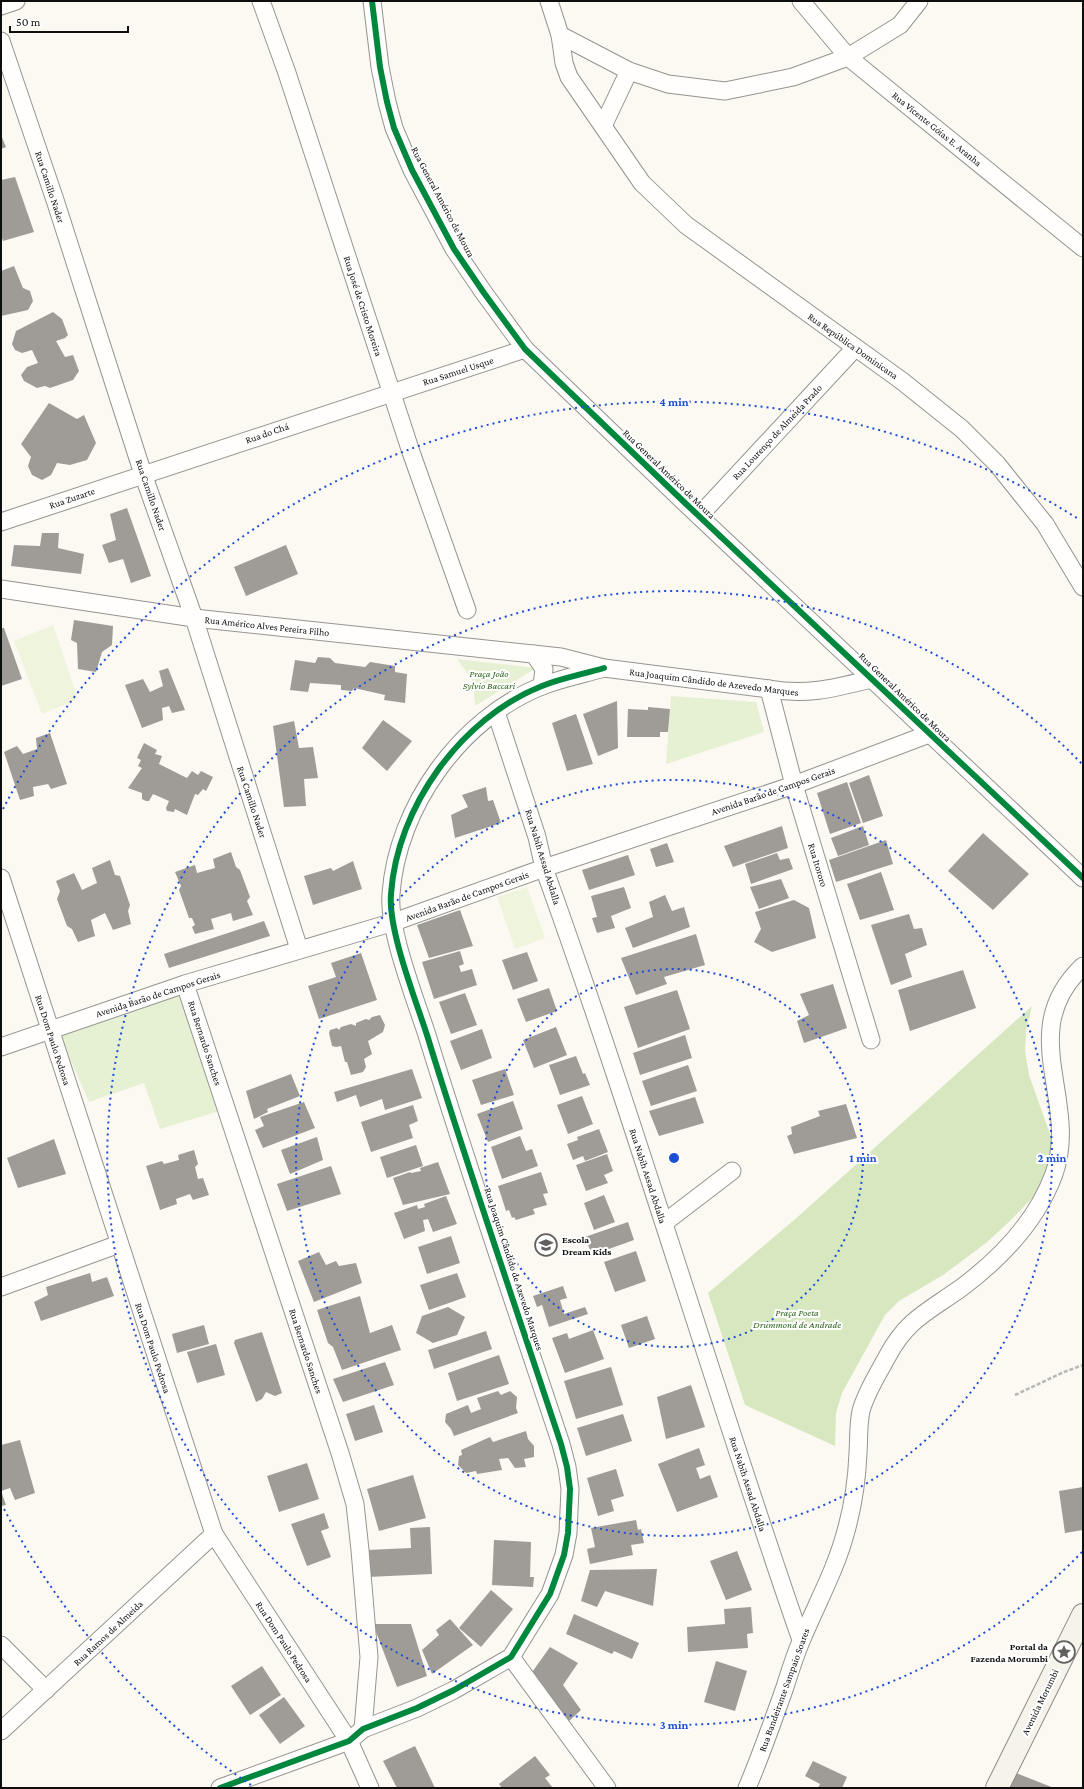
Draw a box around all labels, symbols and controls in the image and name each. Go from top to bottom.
scale bar [10,8,128,34]
text: 50 m [16,15,41,29]
street label: Rua Vicente Góias E. Aranha [890,90,984,169]
street label: Rua General Américo de Moura [409,145,477,259]
street label: Rua Camillo Nader [33,150,67,225]
street label: Rua José de Cristo Moreira [342,255,384,358]
street label: Rua República Dominicana [806,311,901,382]
street label: Rua Samuel Usque [421,354,495,388]
street label: Rua Lourenço de Almeida Prado [730,382,824,482]
text: 4 min [659,395,689,409]
street label: Rua do Chá [244,420,291,446]
street label: Rua General Américo de Moura [621,427,718,521]
street label: Rua Camillo Nader [134,458,169,533]
street label: Rua Zuzarte [48,485,97,511]
street label: Rua Américo Alves Pereira Filho [204,614,330,638]
street label: Rua General Américo de Moura [857,650,954,744]
street label: Rua Joaquim Cândido de Azevedo Marques [629,666,799,698]
park label: Praça João Sylvio Baccari [463,668,515,691]
street label: Rua Camillo Nader [235,765,269,840]
street label: Avenida Barão de Campos Gerais [710,765,836,817]
street label: Rua Nabih Assad Abdalla [523,808,563,906]
street label: Rua Itororo [806,842,830,888]
street label: Avenida Barão de Campos Gerais [404,869,530,923]
street label: Avenida Barão de Campos Gerais [94,969,222,1019]
street label: Rua Dom Paulo Pedrosa [33,993,73,1087]
street label: Rua Bernardo Sanches [186,999,224,1087]
street label: Rua Nabih Assad Abdalla [627,1127,669,1225]
centre of rings [667,1151,681,1165]
text: 1 min [849,1151,877,1165]
text: 2 min [1038,1151,1067,1165]
street label: Rua Joaquim Cândido de Azevedo Marques [482,1186,546,1352]
school or university icon: Escola Dream Kids [533,1232,559,1258]
place label: Escola Dream Kids [562,1234,611,1257]
street label: Rua Dom Paulo Pedrosa [133,1301,173,1395]
street label: Rua Bernardo Sanches [287,1307,325,1395]
park label: Praça Poeta Drummond de Andrade [753,1307,841,1330]
street label: Rua Nabih Assad Abdalla [727,1435,769,1533]
street label: Rua Ramos de Almeida [71,1598,145,1668]
street label: Rua Dom Paulo Pedrosa [254,1599,315,1685]
street label: Rua Bandeirante Sampaio Soares [757,1627,811,1753]
place icon: Portal da Fazenda Morumbi [1051,1639,1077,1665]
place label: Portal da Fazenda Morumbi [971,1641,1048,1664]
street label: Avenida Morumbi [1019,1667,1061,1737]
text: 3 min [660,1718,688,1732]

